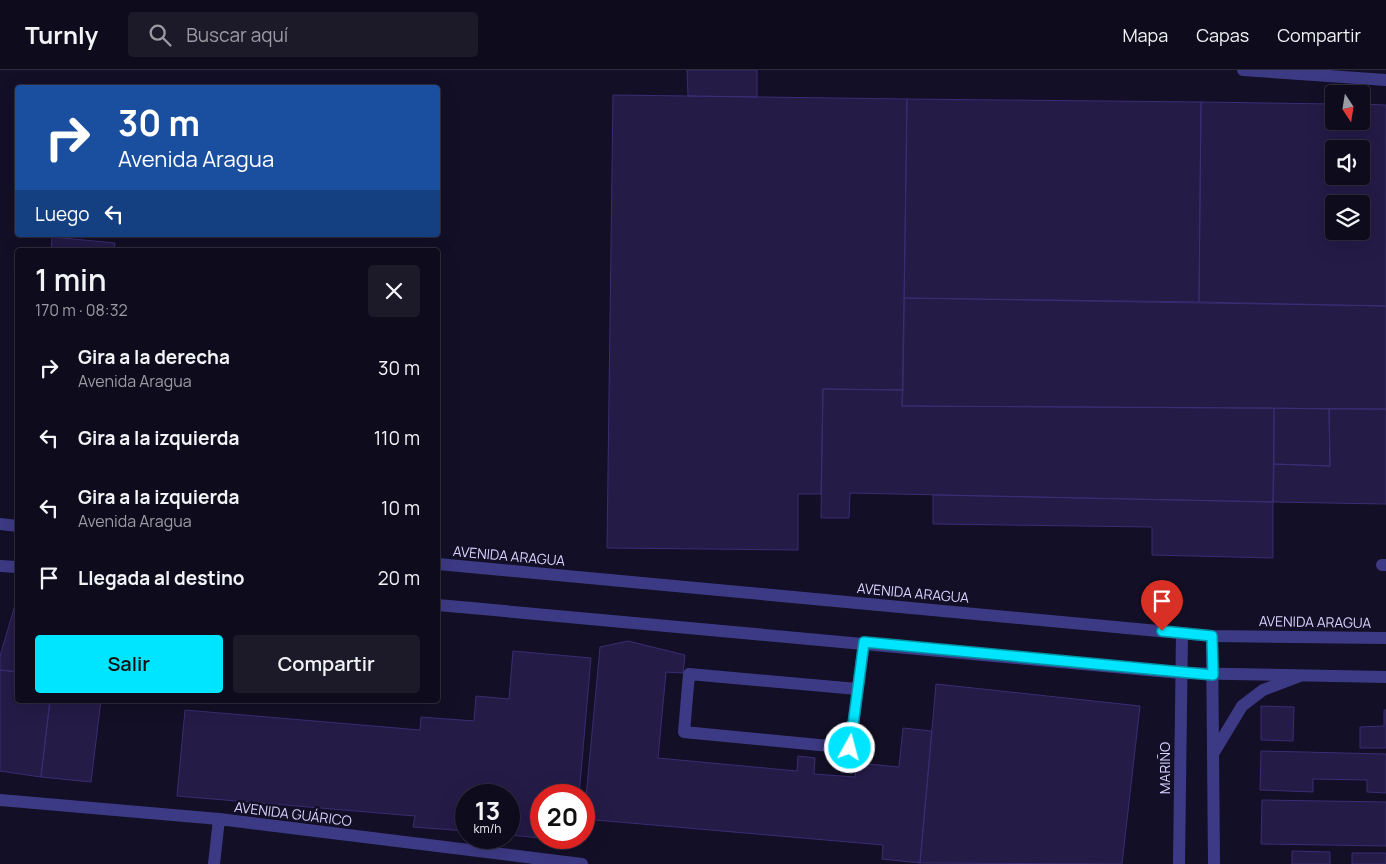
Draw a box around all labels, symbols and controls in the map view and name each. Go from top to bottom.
search box [128,12,478,57]
text: Turnly [25,18,98,51]
icon: search [146,21,174,49]
text: Buscar aquí [186,22,288,48]
text: Mapa [1122,23,1168,47]
text: Capas [1196,23,1249,47]
text: Compartir [1277,23,1361,47]
north arrow [1325,85,1370,130]
map controls [1325,85,1370,240]
text: 30 m [118,99,200,147]
icon: right [35,105,100,170]
button: sound [1325,140,1370,185]
text: Avenida Aragua [118,144,274,174]
button: layers [1325,195,1370,240]
icon: left [100,200,128,228]
text: Luego [35,201,90,227]
text: 1 min [35,259,107,300]
button: close [368,265,420,317]
text: 170 m · 08:32 [35,299,128,321]
text: Gira a la derecha [78,344,230,370]
icon: right [35,354,63,382]
text: 30 m [378,355,420,381]
text: Avenida Aragua [78,370,192,392]
icon: left [35,424,63,452]
text: Gira a la izquierda [78,425,239,451]
text: 110 m [374,425,420,451]
text: Gira a la izquierda [78,484,239,510]
icon: left [35,494,63,522]
text: 10 m [381,495,420,521]
text: Avenida Aragua [78,510,192,532]
street label: AVENIDA ARAGUA [452,541,566,570]
icon: arrive [35,564,63,592]
text: Llegada al destino [78,565,245,591]
text: 20 m [378,565,420,591]
street label: AVENIDA ARAGUA [856,578,970,607]
pin [1141,580,1183,631]
icon: arrive [1148,587,1176,615]
street label: AVENIDA ARAGUA [1259,611,1371,632]
button: Salir [35,635,223,693]
button: Compartir [233,635,420,693]
position arrow [823,721,875,773]
street label: MARIÑO [1155,742,1174,794]
speed limit sign: 20 [530,784,595,849]
text: 13 [475,793,500,828]
street label: AVENIDA GUÁRICO [233,797,353,830]
text: km/h [474,820,501,837]

